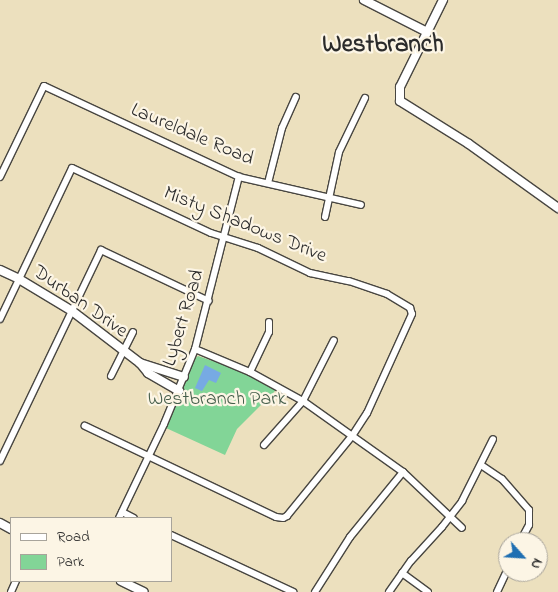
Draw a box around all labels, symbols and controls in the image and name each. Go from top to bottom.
district label: Westbranch [322,30,444,60]
street label: Laureldale Road [127,98,257,172]
street label: Misty Shadows Drive [160,181,330,269]
street label: Durban Drive [28,261,132,343]
street label: Lybert Road [158,267,210,369]
park label: Westbranch Park [148,387,286,411]
legend [10,517,172,582]
text: Road [57,526,90,548]
north arrow [498,532,548,582]
text: Park [57,551,84,573]
text: N [525,554,548,572]

